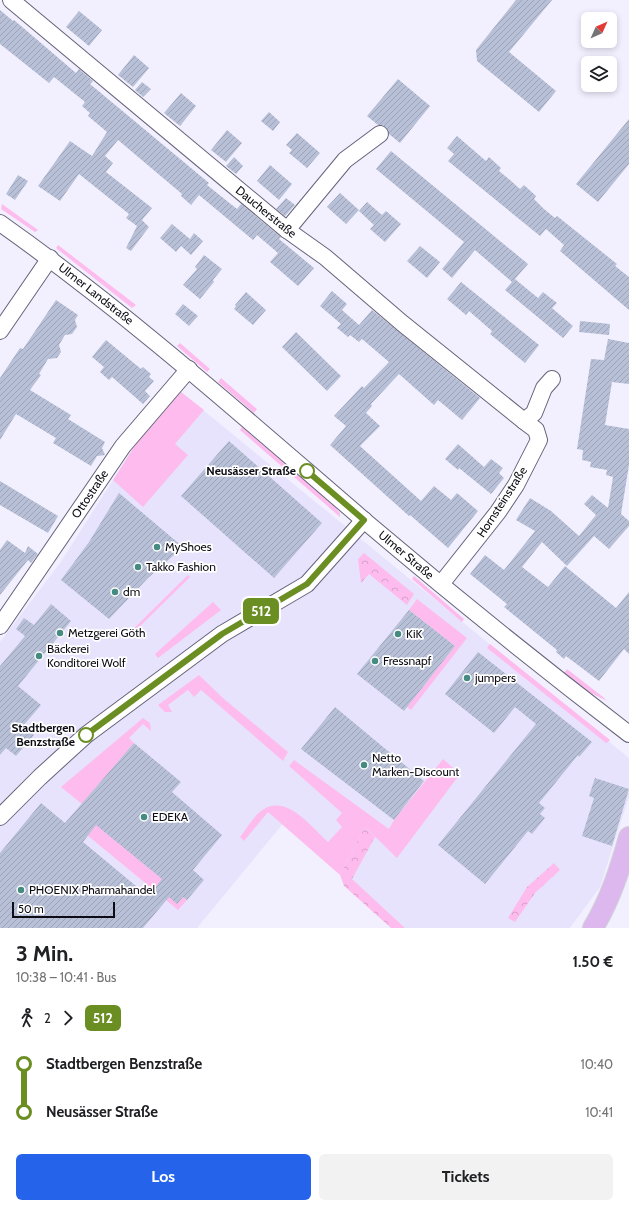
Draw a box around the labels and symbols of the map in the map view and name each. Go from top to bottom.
north arrow [581,12,617,48]
street label: Daucherstraße [233,182,300,241]
street label: Ulmer Landstraße [56,260,137,328]
place label: Neusässer Straße [206,463,296,478]
marker: Neusässer Straße [299,463,315,479]
street label: Hornsteinstraße [473,464,530,540]
street label: Ottostraße [68,467,111,521]
street label: Ulmer Straße [375,527,437,582]
place label: MyShoes [165,539,212,554]
marker: MyShoes [152,542,162,552]
place label: Takko Fashion [146,559,216,574]
marker: Takko Fashion [133,562,143,572]
place label: dm [123,584,140,599]
marker: dm [110,587,120,597]
line badge: 512 [238,598,284,624]
place label: Metzgerei Göth [68,625,146,640]
place label: KiK [406,626,422,641]
marker: Metzgerei Göth [55,628,65,638]
marker: KiK [393,629,403,639]
place label: Bäckerei Konditorei Wolf [47,641,126,670]
marker: Bäckerei Konditorei Wolf [34,651,44,661]
place label: Fressnapf [383,653,432,668]
marker: Fressnapf [370,656,380,666]
place label: jumpers [474,670,516,685]
marker: jumpers [462,673,472,683]
place label: Stadtbergen Benzstraße [11,720,75,749]
marker: Stadtbergen Benzstraße [78,727,94,743]
place label: Netto Marken-Discount [372,750,459,779]
marker: Netto Marken-Discount [359,760,369,770]
place label: EDEKA [152,809,189,824]
marker: EDEKA [139,812,149,822]
place label: PHOENIX Pharmahandel [29,882,155,897]
marker: PHOENIX Pharmahandel [16,885,26,895]
scale bar [12,900,115,919]

